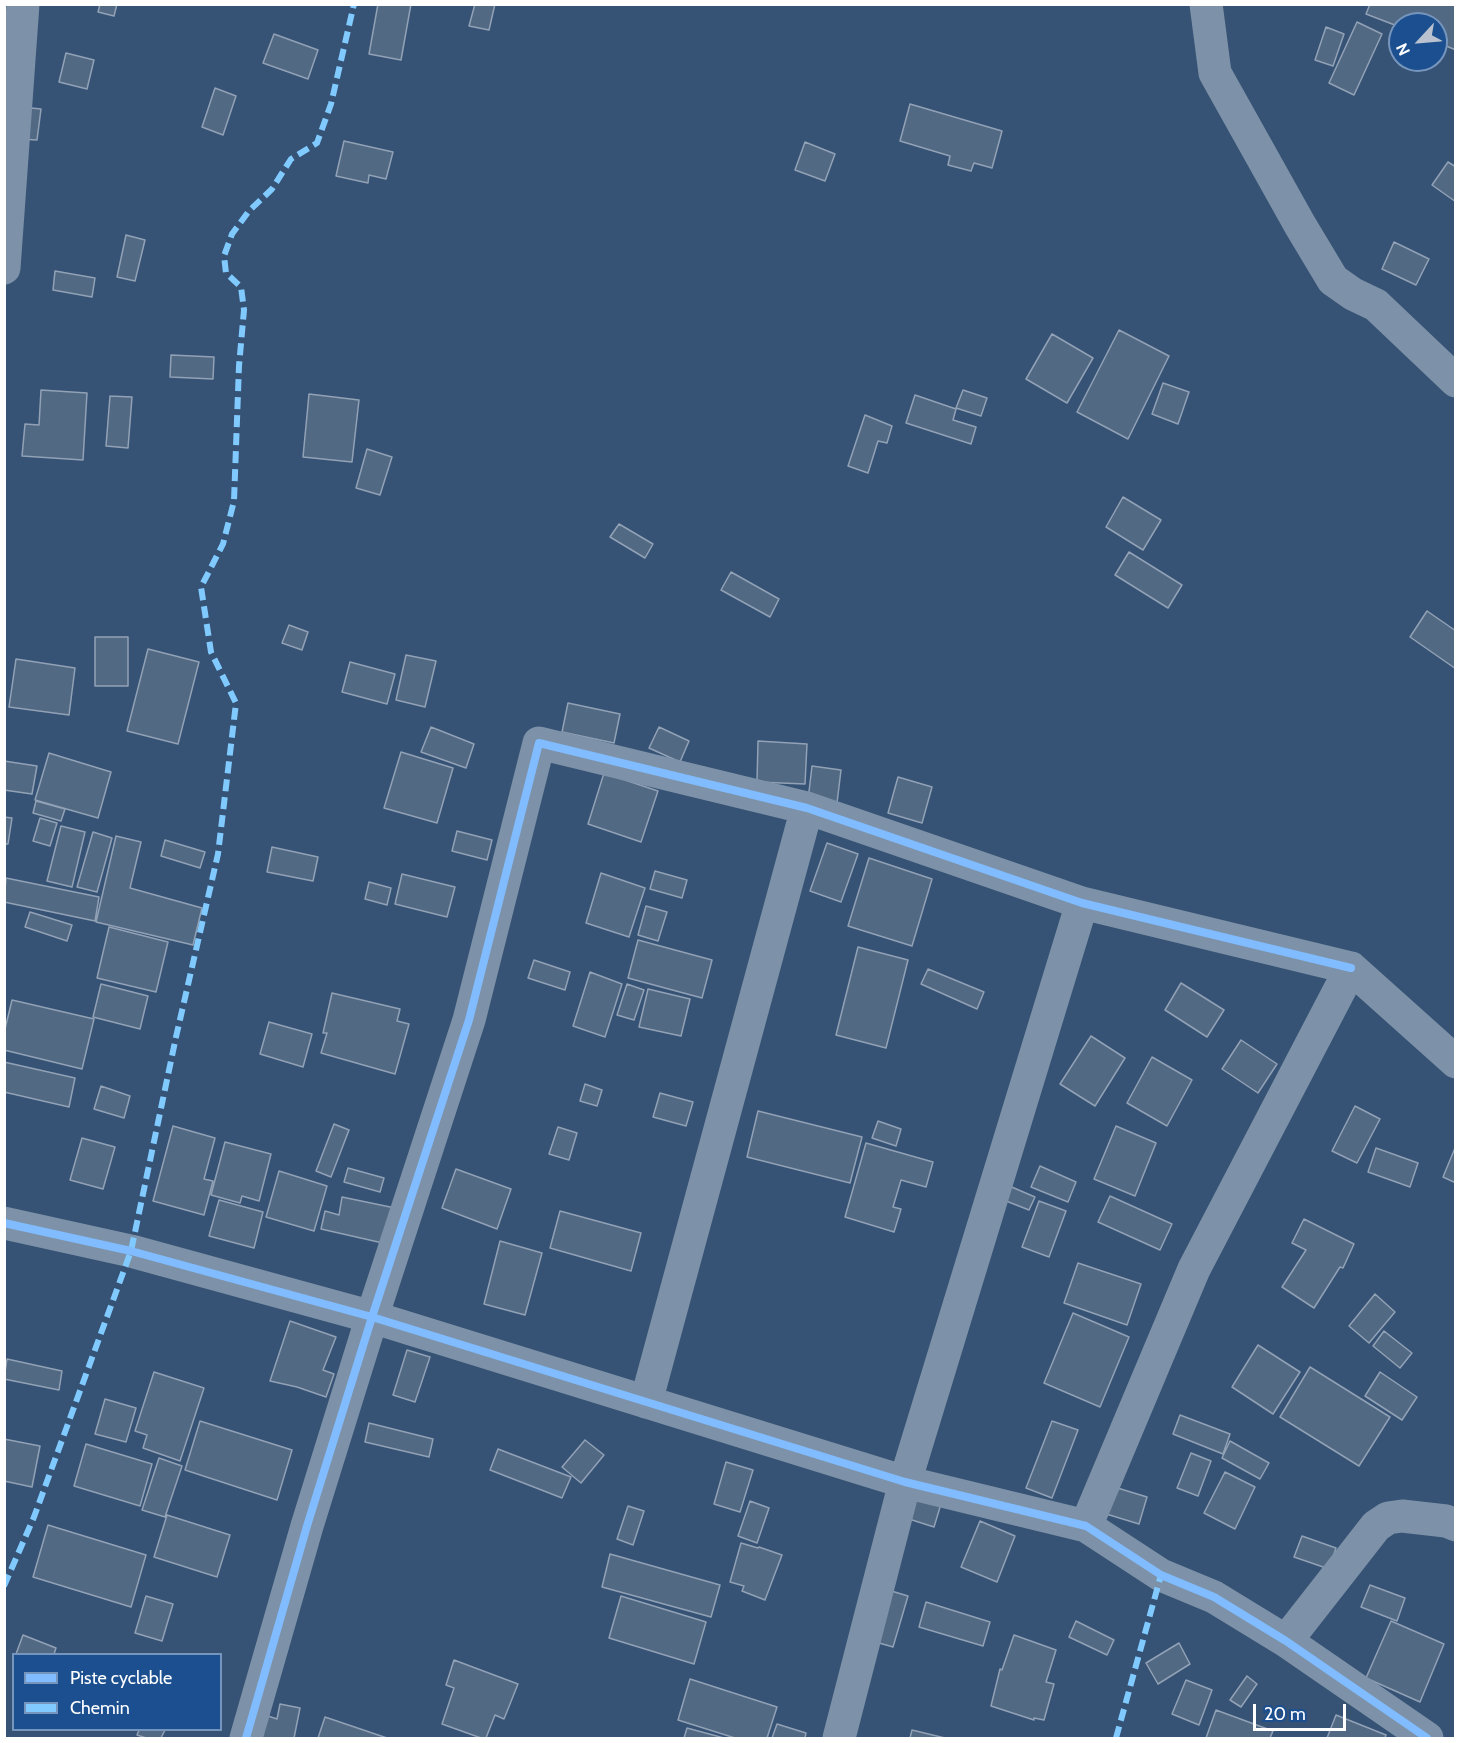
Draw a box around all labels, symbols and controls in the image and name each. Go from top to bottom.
north arrow [1388,12,1448,72]
text: N [1392,40,1414,58]
legend [12,1653,222,1731]
text: Piste cyclable [70,1667,172,1689]
scale bar [1256,1692,1349,1730]
text: Chemin [70,1697,130,1719]
text: 20 m [1264,1703,1306,1725]

